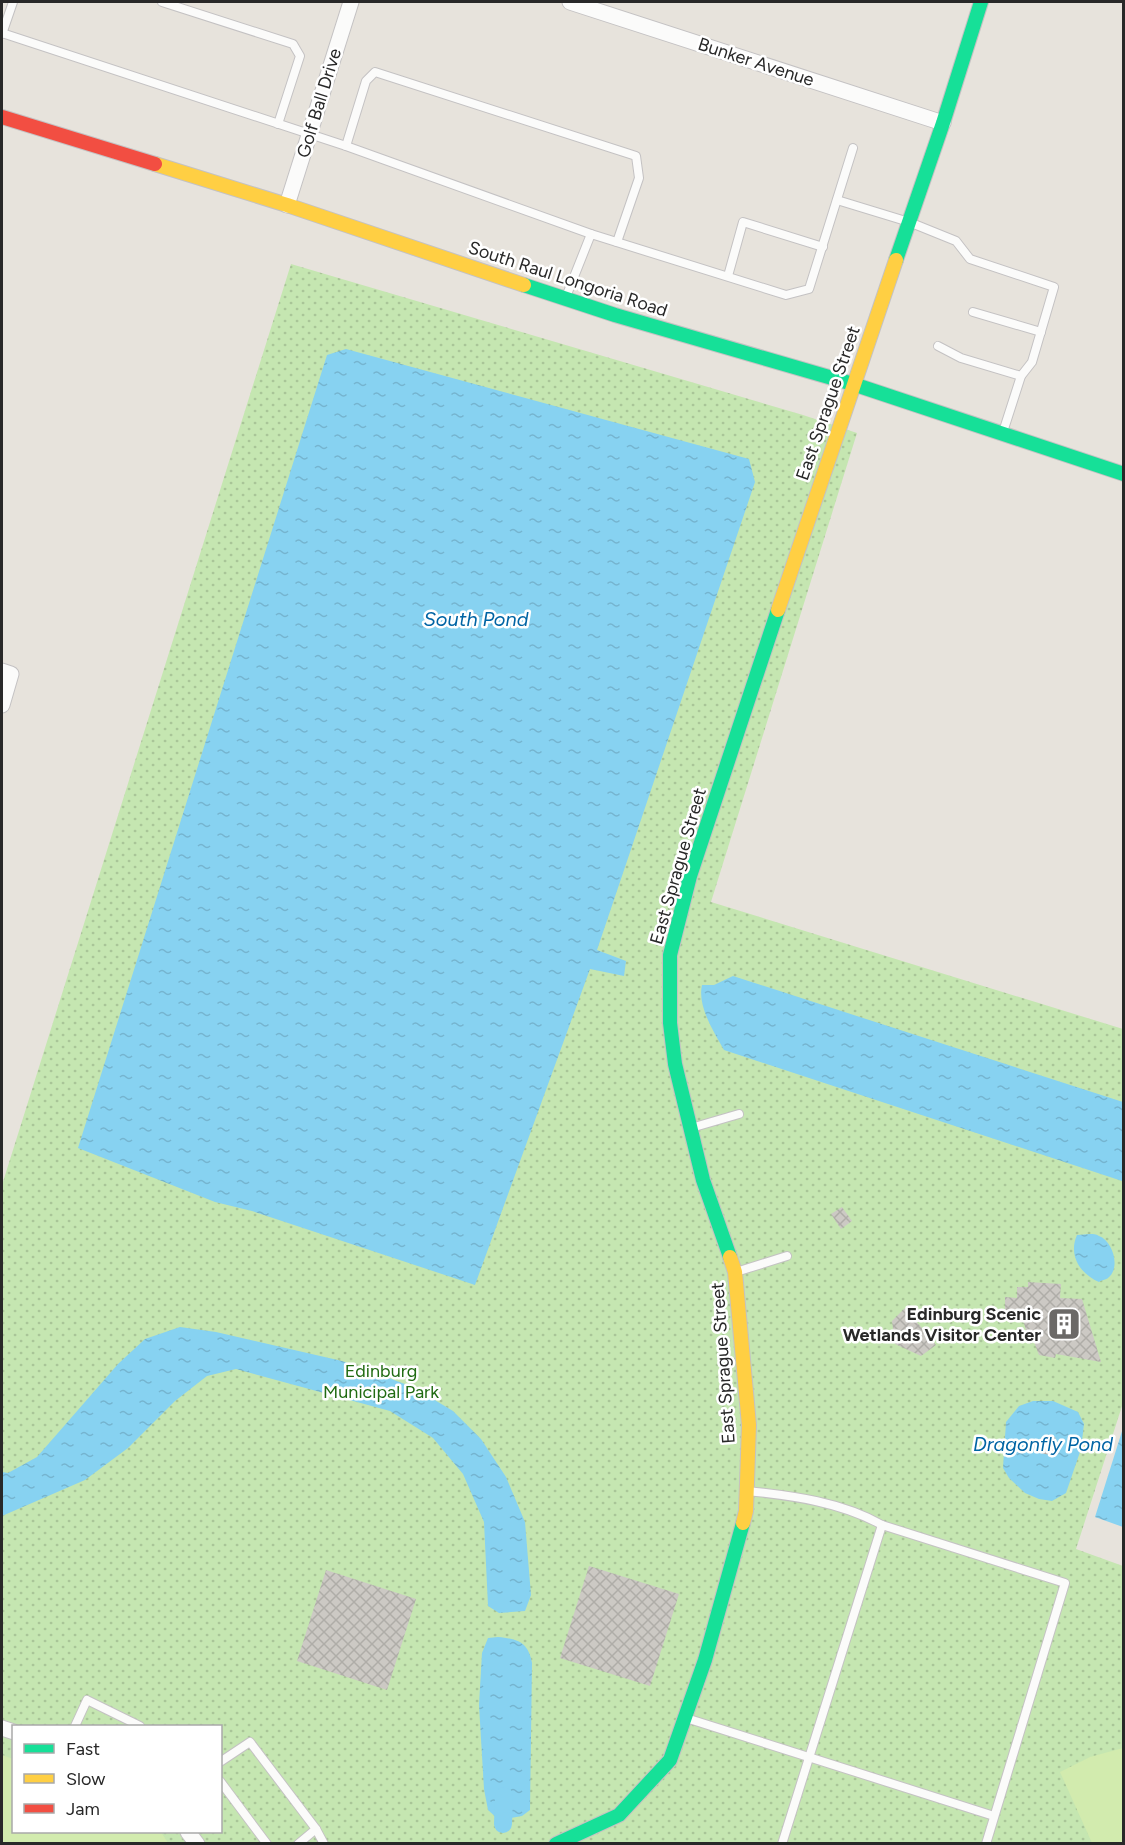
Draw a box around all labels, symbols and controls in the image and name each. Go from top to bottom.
street label: Bunker Avenue [695,33,817,91]
street label: Golf Ball Drive [292,45,346,160]
street label: South Raul Longoria Road [466,236,670,322]
street label: East Sprague Street [791,323,865,483]
water label: South Pond [424,607,529,631]
street label: East Sprague Street [645,785,711,947]
street label: East Sprague Street [706,1281,740,1444]
place label: Edinburg Scenic Wetlands Visitor Center [843,1303,1041,1346]
building icon: Edinburg Scenic Wetlands Visitor Center [1046,1306,1082,1342]
park label: Edinburg Municipal Park [323,1360,439,1403]
water label: Dragonfly Pond [973,1432,1113,1456]
legend [12,1725,222,1833]
text: Fast [66,1738,100,1760]
text: Slow [66,1768,105,1790]
text: Jam [66,1798,100,1820]

